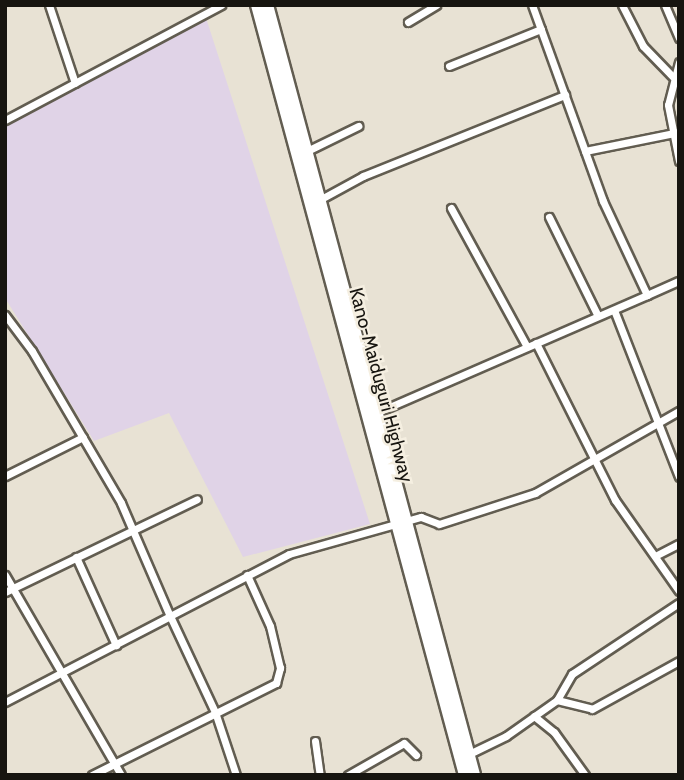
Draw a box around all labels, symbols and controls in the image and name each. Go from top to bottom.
street label: Kano-Maiduguri Highway [344,285,418,485]

